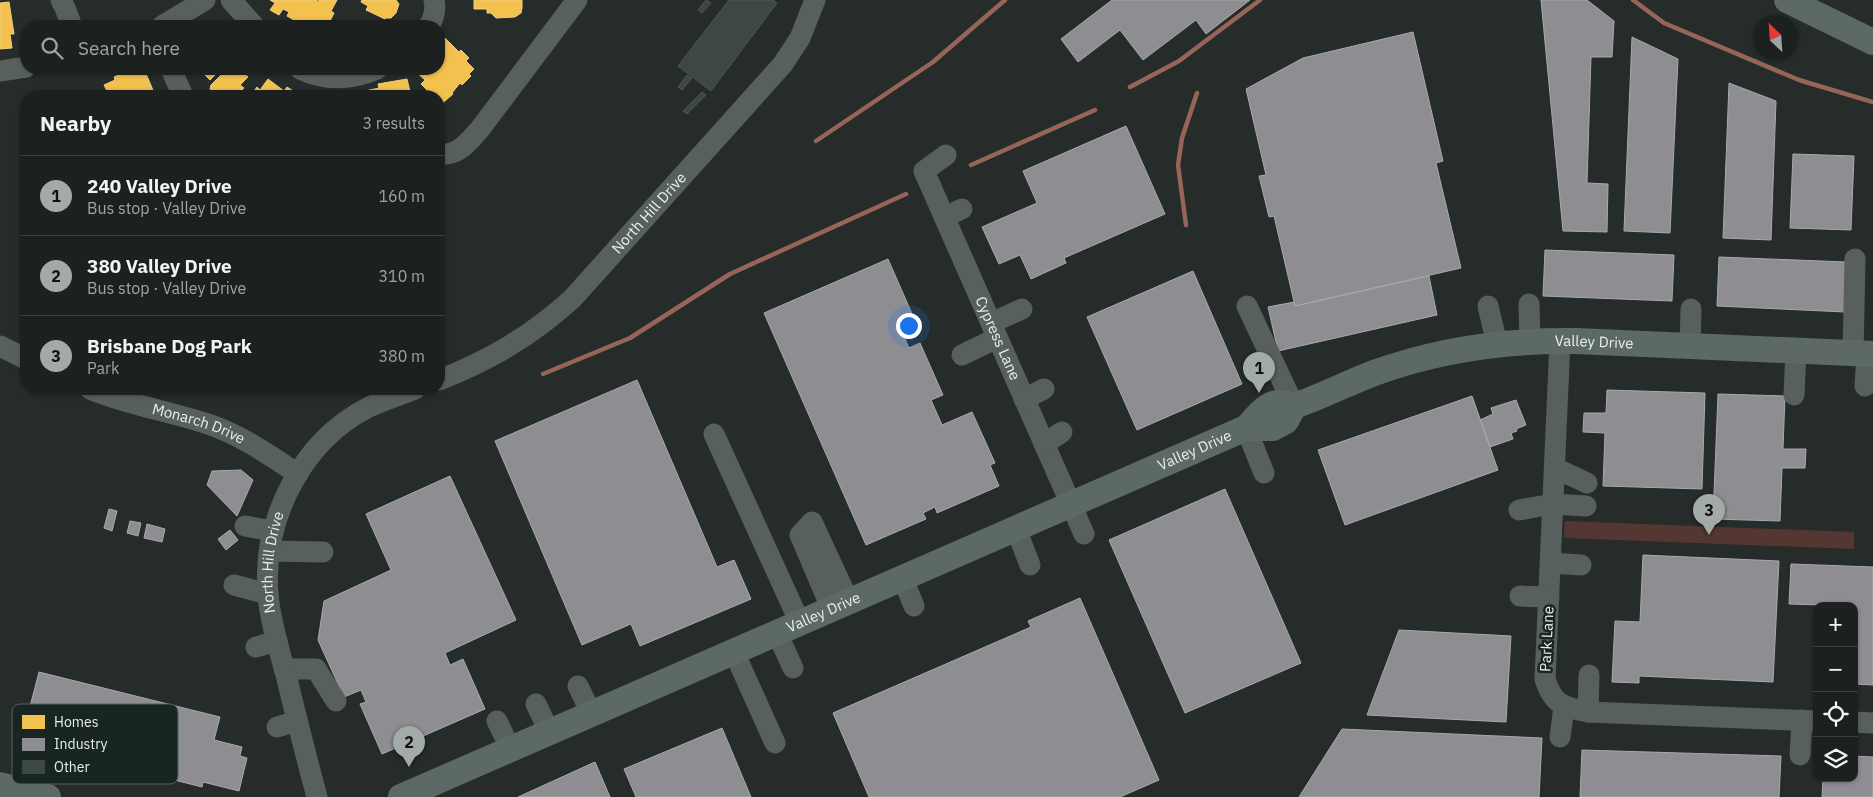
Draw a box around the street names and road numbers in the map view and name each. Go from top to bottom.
street label: North Hill Drive [607,168,690,257]
street label: Cypress Lane [971,293,1025,383]
street label: Valley Drive [1554,331,1634,353]
street label: Monarch Drive [150,399,249,448]
street label: Valley Drive [1154,425,1234,474]
street label: North Hill Drive [257,509,288,615]
street label: Valley Drive [783,588,863,637]
street label: Park Lane [1535,605,1558,673]

